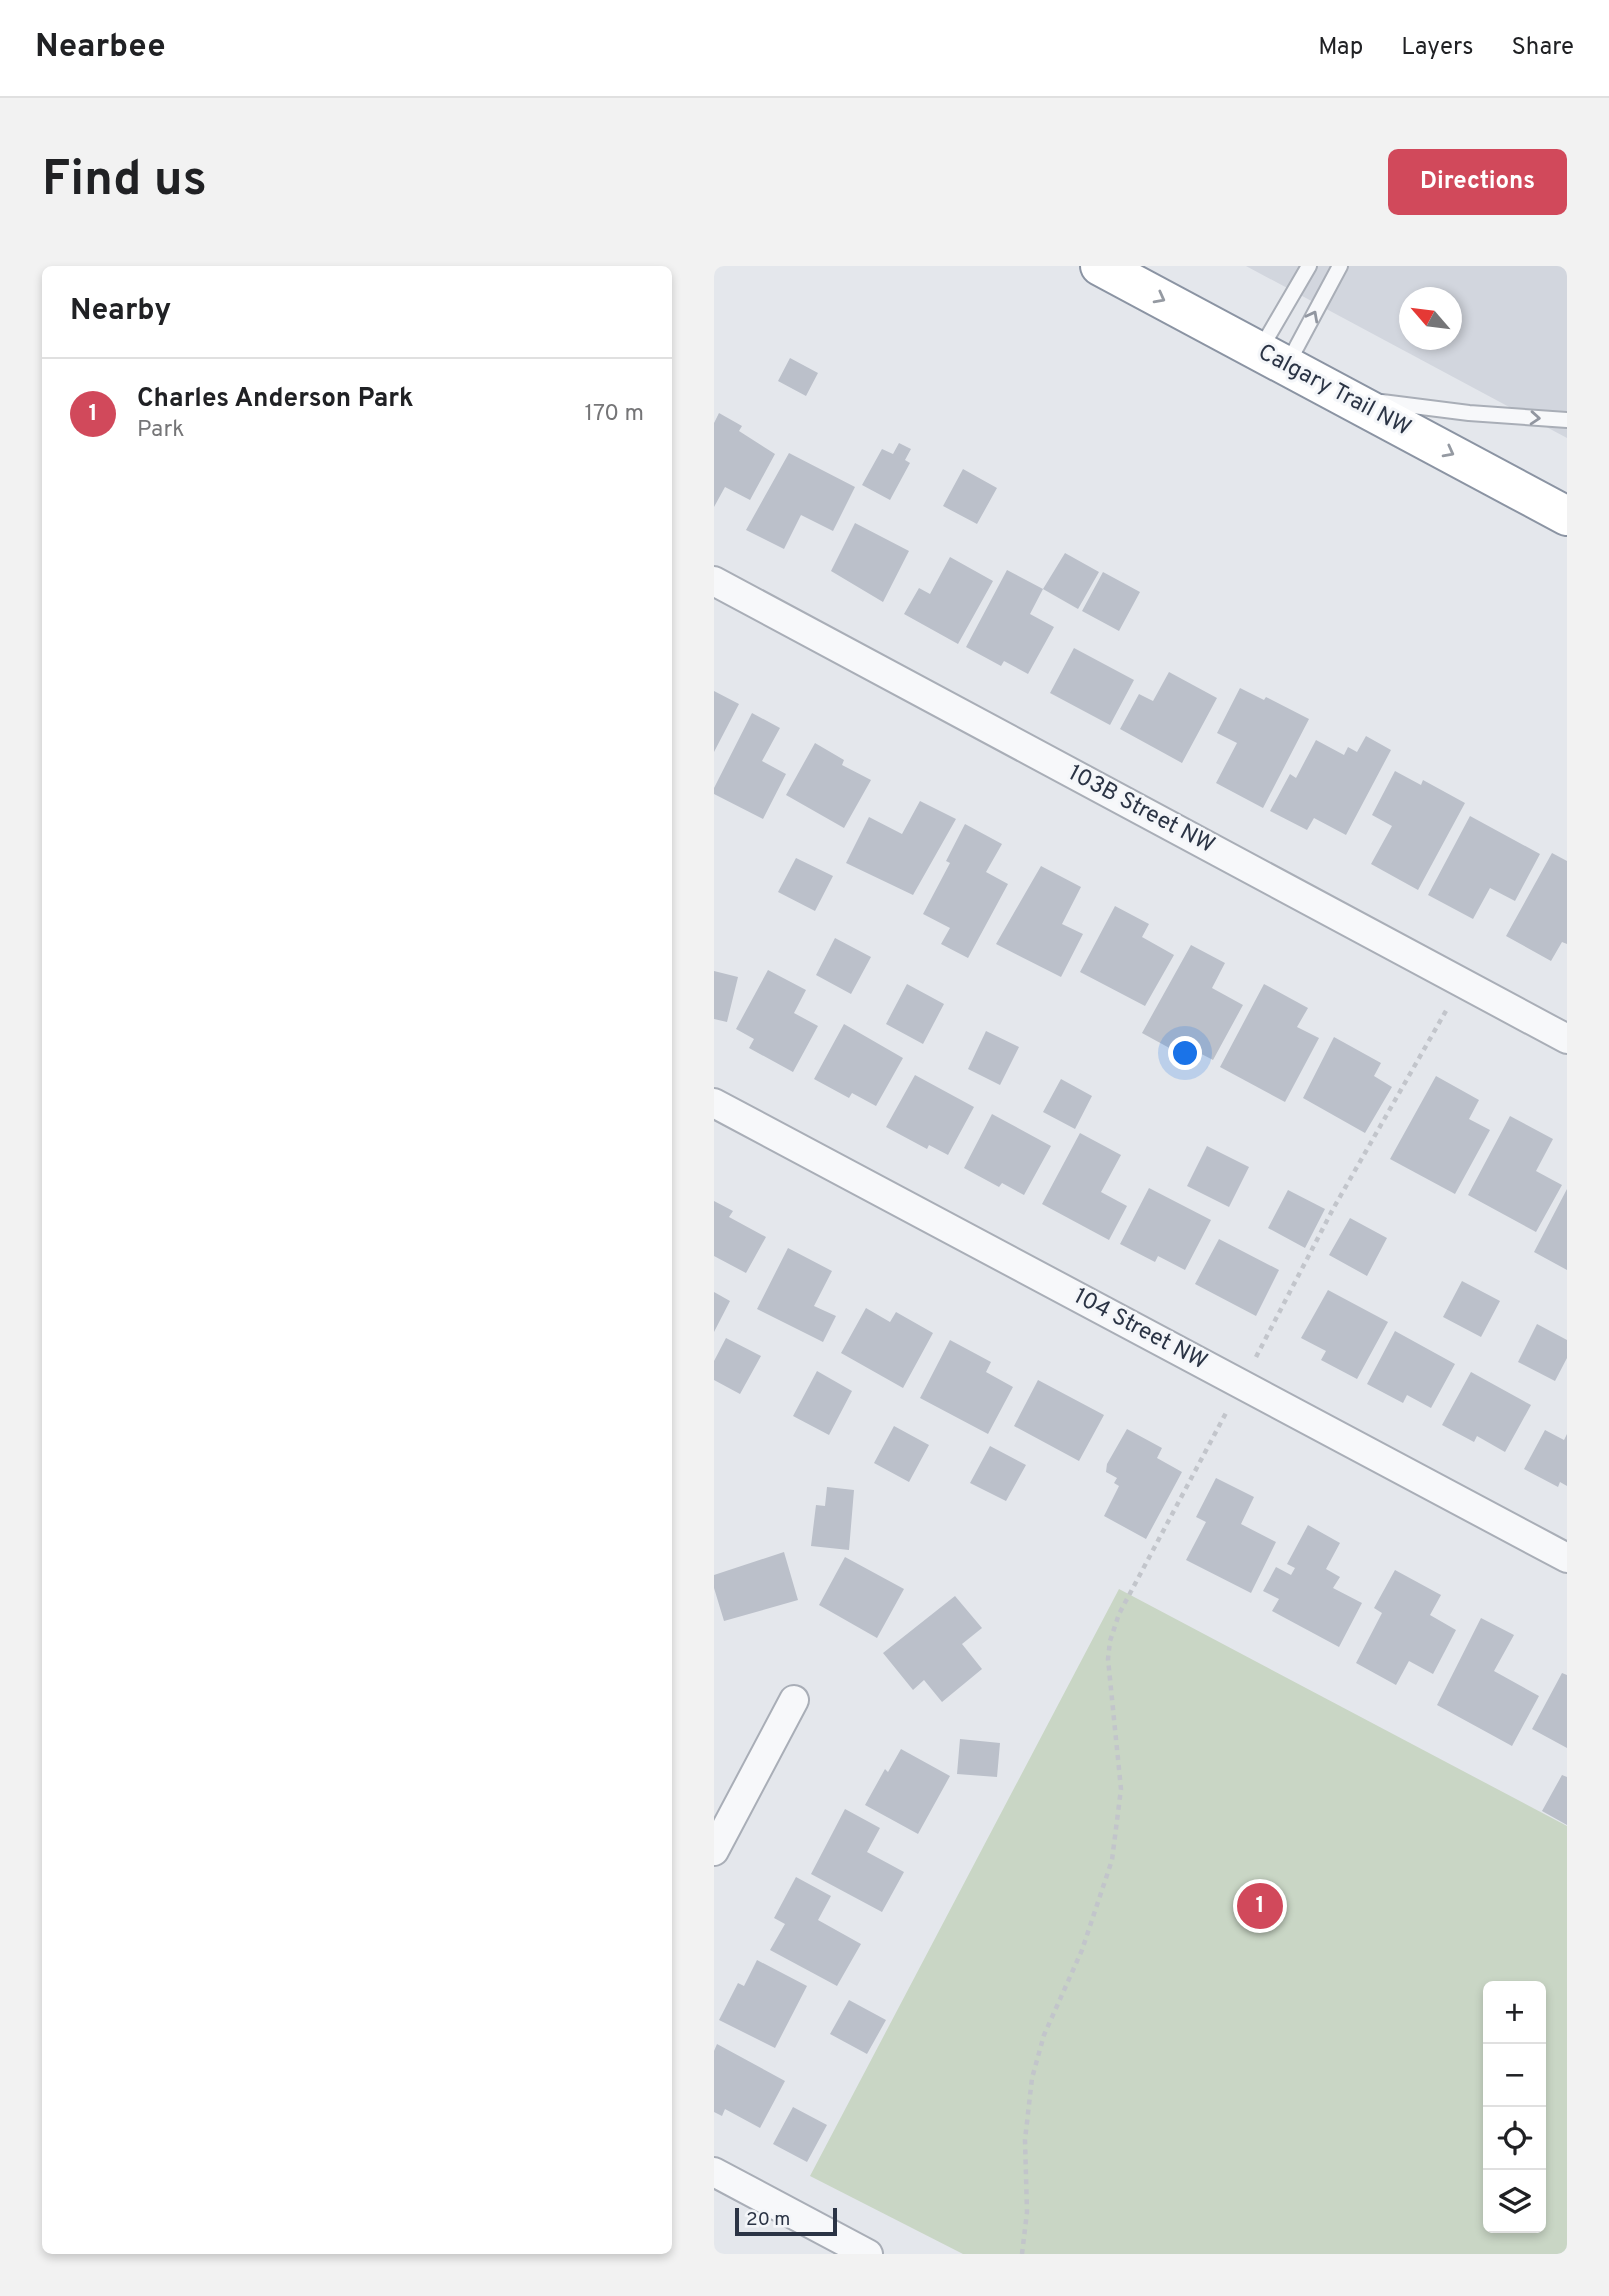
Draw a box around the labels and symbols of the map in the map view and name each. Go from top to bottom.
north arrow [1399,287,1462,350]
one-way arrow [1153,290,1166,303]
one-way arrow [1305,311,1318,323]
street label: Calgary Trail NW [1253,339,1415,443]
one-way arrow [1530,410,1541,425]
one-way arrow [1442,444,1454,458]
street label: 103B Street NW [1063,759,1219,861]
your location [1168,1036,1202,1070]
street label: 104 Street NW [1068,1283,1212,1377]
pin: 1 [1237,1880,1283,1932]
scale bar [735,2205,836,2237]

